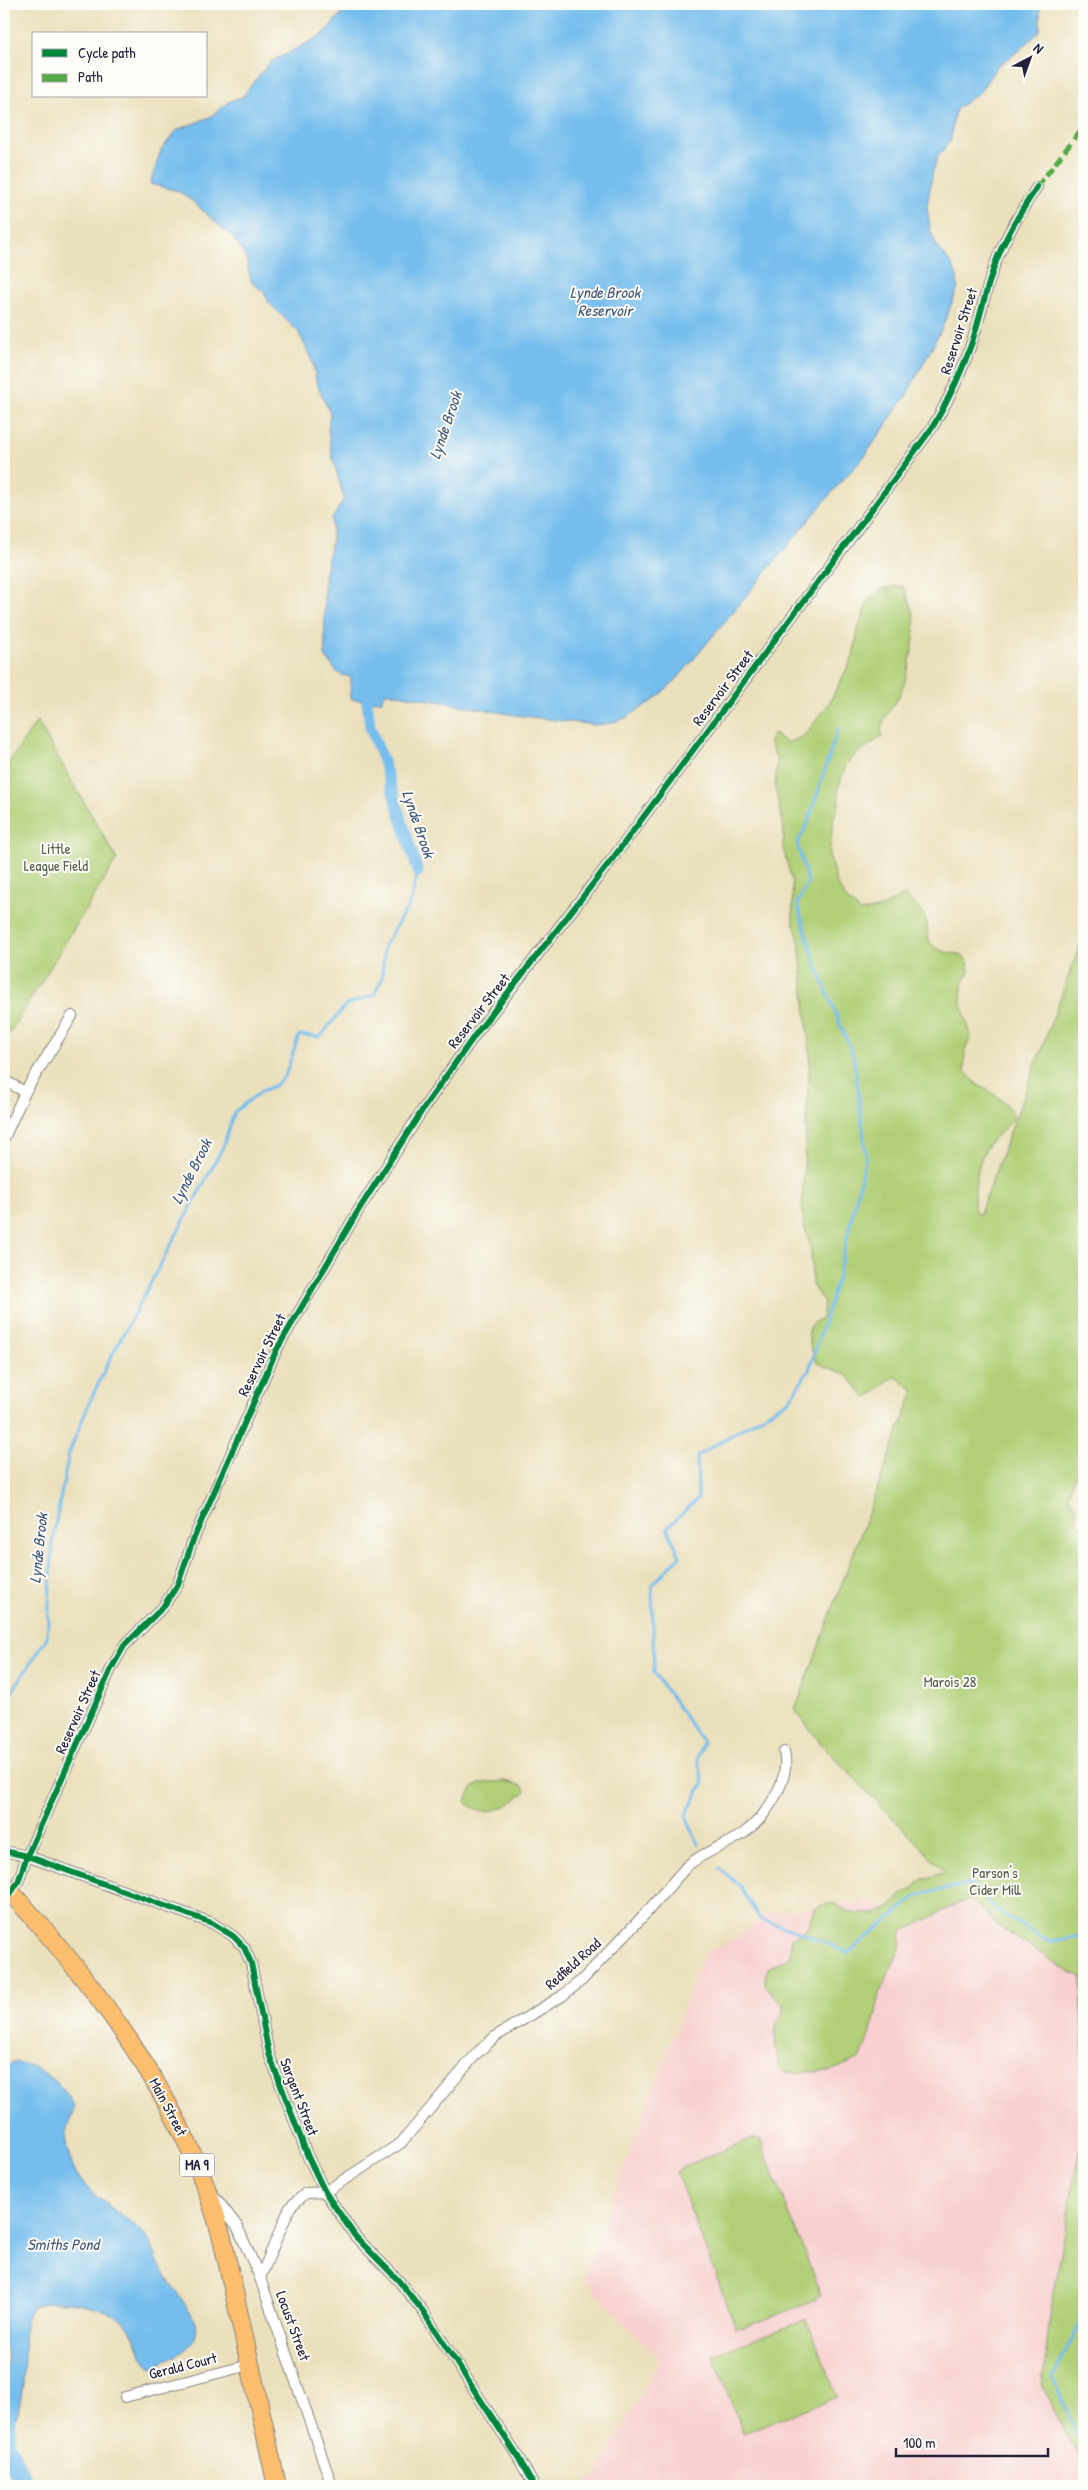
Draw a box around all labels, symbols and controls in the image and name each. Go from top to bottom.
legend [32,32,208,98]
north arrow [1006,32,1056,82]
text: N [1030,38,1048,58]
text: Cycle path [78,42,136,63]
text: Path [78,66,103,87]
water label: Lynde Brook Reservoir [570,281,641,321]
street label: Reservoir Street [935,284,983,377]
water label: Lynde Brook [423,387,467,462]
street label: Reservoir Street [687,645,759,730]
water label: Lynde Brook [397,787,441,862]
park label: Little League Field [24,838,88,876]
street label: Reservoir Street [443,968,515,1053]
water label: Lynde Brook [165,1134,217,1207]
street label: Reservoir Street [232,1309,291,1400]
water label: Lynde Brook [23,1511,53,1584]
street label: Reservoir Street [50,1666,106,1757]
park label: Marois 28 [924,1671,976,1692]
park label: Parson's Cider Mill [969,1862,1021,1900]
street label: Redfield Road [540,1933,605,1994]
street label: Sargent Street [275,2055,324,2139]
street label: Main Street [144,2074,193,2140]
road number: MA 9 [180,2154,214,2176]
water label: Smiths Pond [27,2233,101,2255]
street label: Locust Street [271,2288,316,2364]
street label: Gerald Court [147,2347,220,2384]
scale bar [896,2425,1048,2457]
text: 100 m [903,2432,936,2453]

